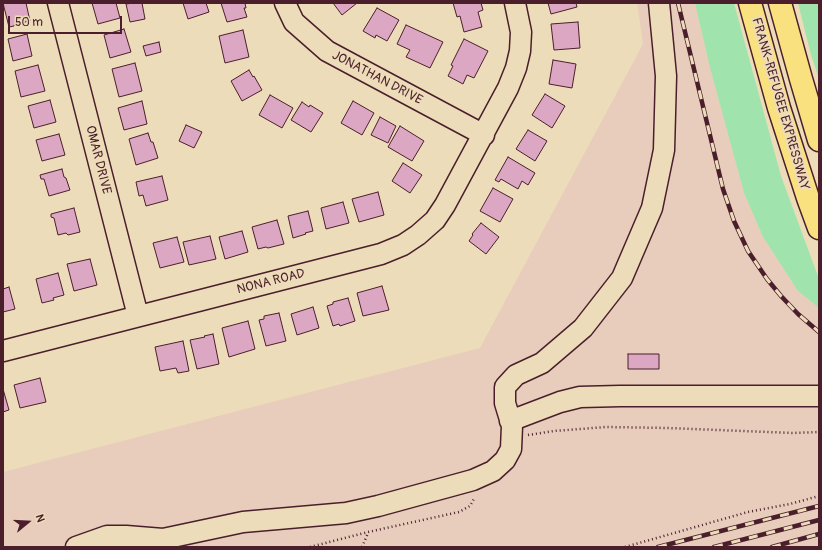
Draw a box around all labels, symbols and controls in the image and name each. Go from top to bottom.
scale bar [10,8,124,34]
text: 50 m [15,15,43,30]
street label: FRANK-REFUGEE EXPRESSWAY [748,16,812,192]
street label: JONATHAN DRIVE [329,48,425,108]
street label: OMAR DRIVE [82,124,114,196]
street label: NONA ROAD [235,266,307,298]
north arrow [8,502,48,542]
text: N [33,513,47,524]

